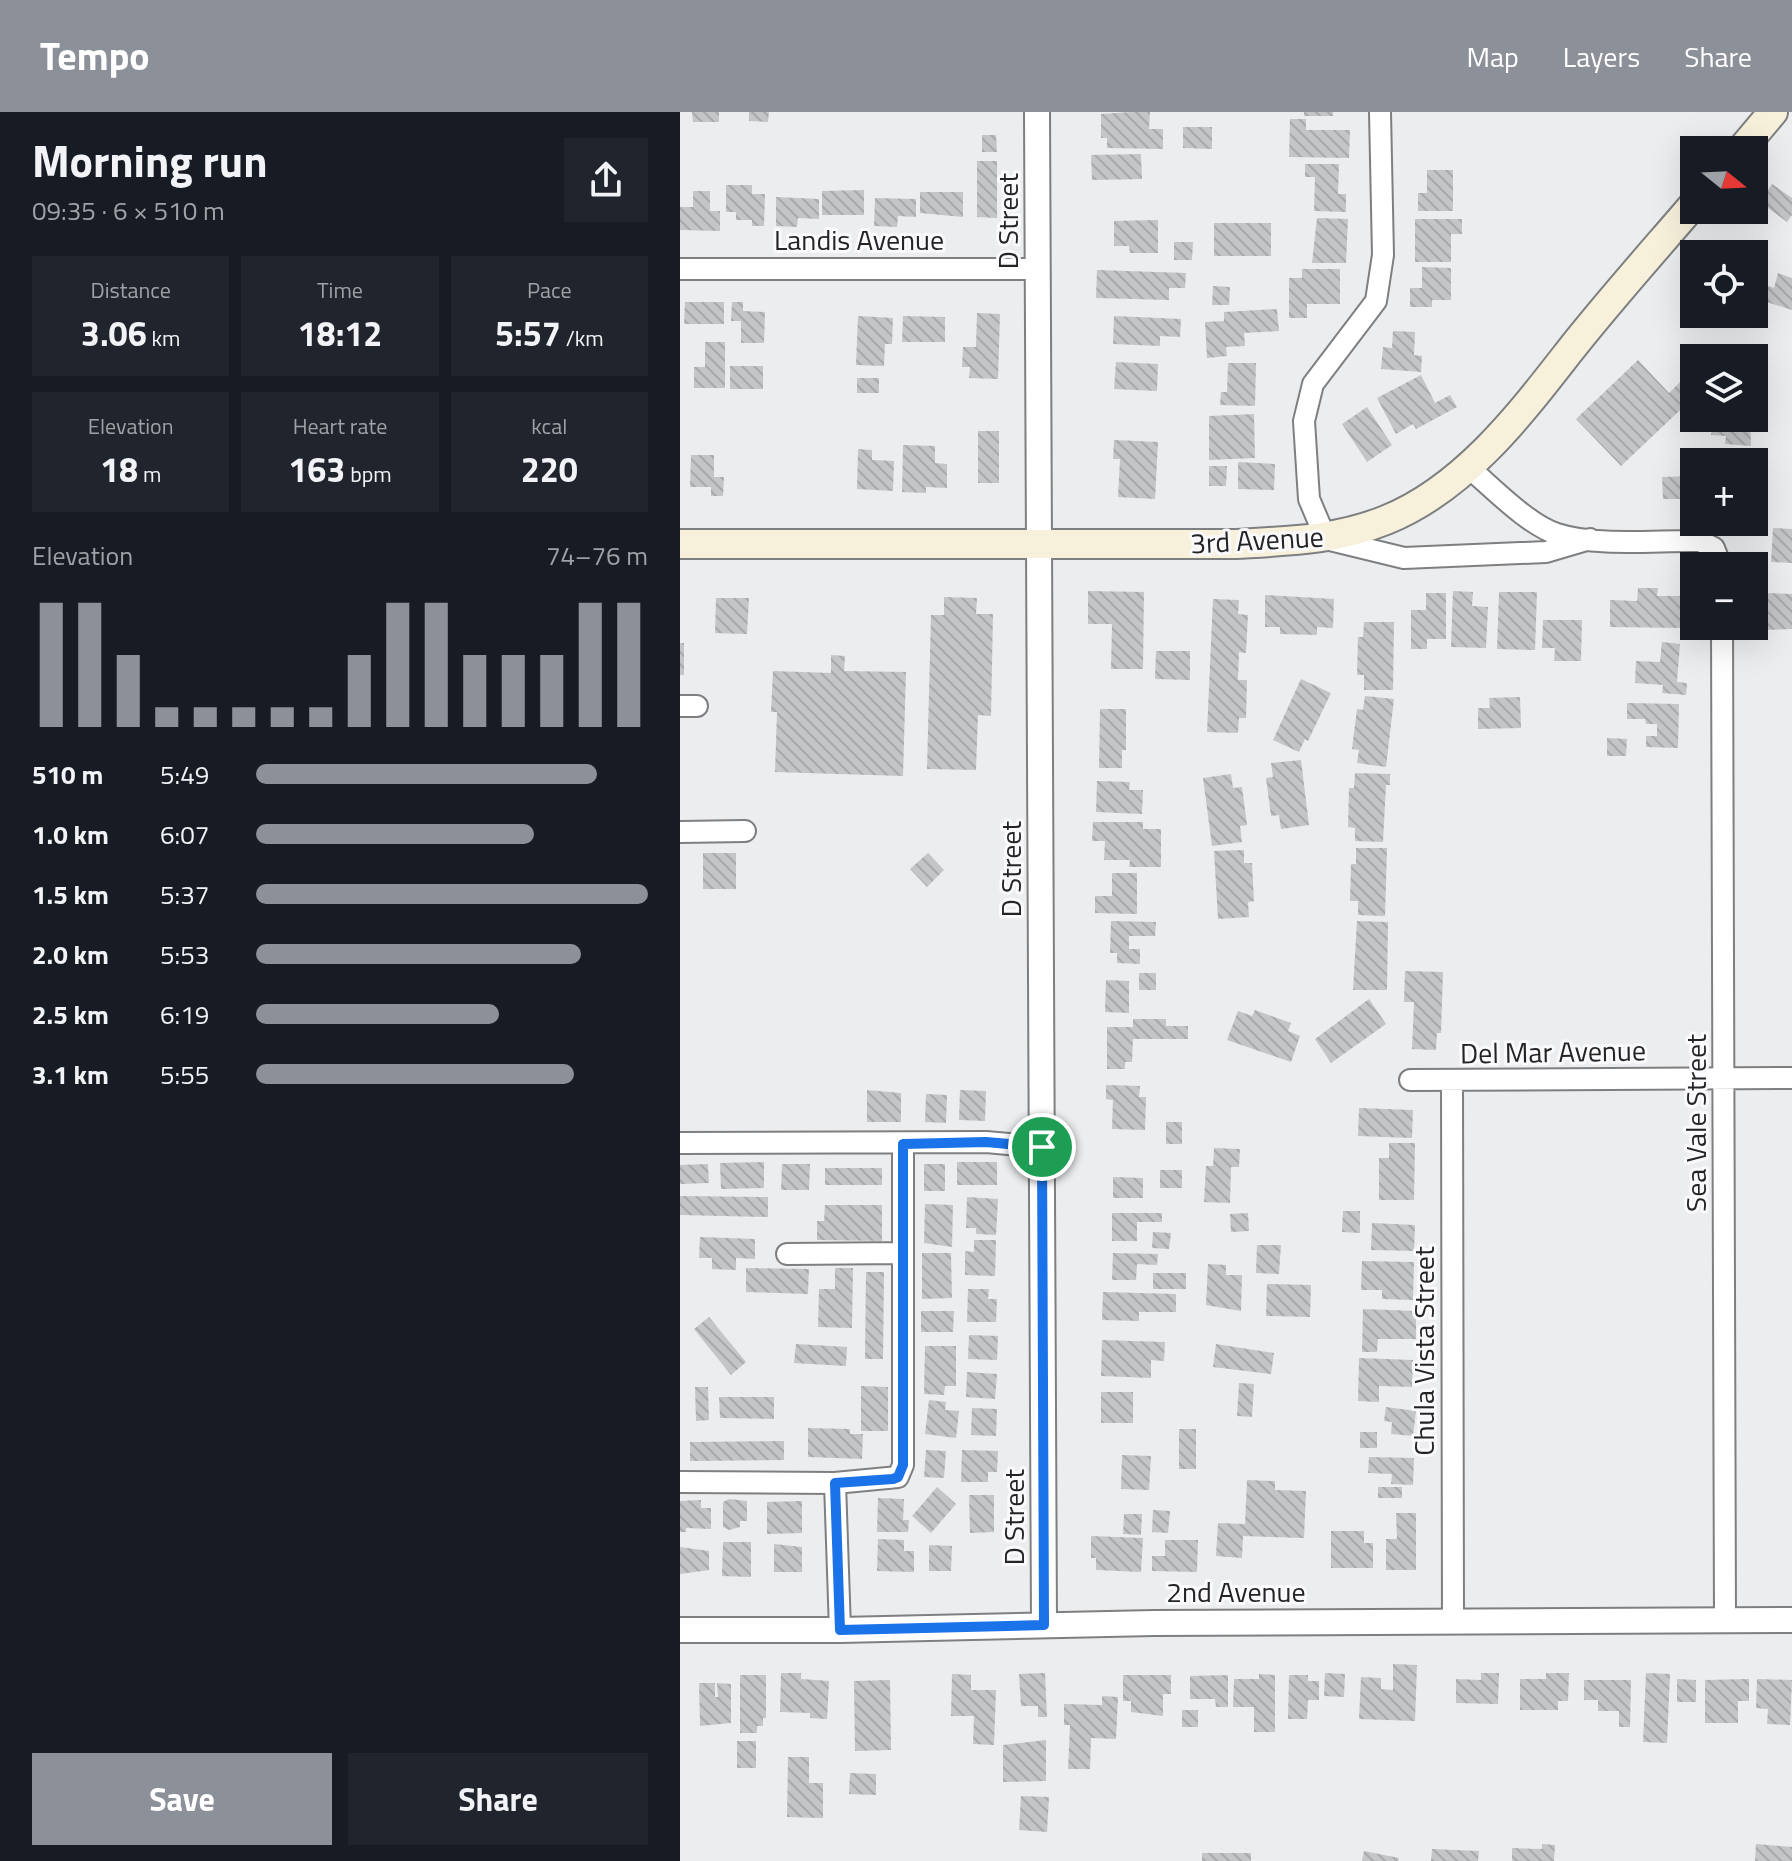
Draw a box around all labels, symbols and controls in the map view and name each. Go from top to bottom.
text: Tempo [40,27,150,85]
text: Map [1466,35,1519,78]
text: Layers [1563,35,1640,78]
text: Share [1684,35,1752,78]
text: Morning run [32,127,268,194]
north arrow [1680,136,1768,224]
map controls [1680,136,1768,640]
button: share [564,138,648,222]
street label: D Street [986,173,1029,269]
text: 09:35 · 6 × 510 m [32,191,225,230]
street label: Landis Avenue [774,218,944,261]
button: locate [1680,240,1768,328]
text: Distance [90,273,171,307]
text: Time [317,273,363,307]
text: Pace [527,273,572,307]
text: 3.06 [81,307,147,359]
text: 18:12 [298,307,382,359]
text: 5:57 [495,307,561,359]
text: km [147,321,180,355]
text: /km [561,321,604,355]
button: layers [1680,344,1768,432]
text: Elevation [88,409,173,443]
text: Heart rate [293,409,387,443]
text: kcal [531,409,567,443]
text: 18 [100,443,138,495]
text: 163 [288,443,345,495]
text: 220 [521,443,578,495]
button: + [1680,448,1768,536]
text: m [138,457,161,491]
text: bpm [345,457,392,491]
street label: 3rd Avenue [1189,515,1325,564]
text: Elevation [32,536,133,575]
text: 74–76 m [546,536,648,575]
button: − [1680,552,1768,640]
text: 510 m [32,755,103,794]
text: 5:49 [160,755,209,794]
text: 1.0 km [32,815,109,854]
text: 6:07 [160,815,209,854]
street label: D Street [989,821,1032,917]
text: 1.5 km [32,875,109,914]
text: 5:37 [160,875,209,914]
text: 2.0 km [32,935,109,974]
text: 5:53 [160,935,209,974]
text: 2.5 km [32,995,109,1034]
text: 6:19 [160,995,209,1034]
street label: Del Mar Avenue [1460,1028,1646,1075]
street label: Sea Vale Street [1674,1034,1717,1212]
text: 3.1 km [32,1055,109,1094]
text: 5:55 [160,1055,209,1094]
pin [1008,1113,1076,1181]
icon: arrive [1020,1125,1064,1169]
street label: Chula Vista Street [1402,1246,1445,1456]
street label: D Street [992,1469,1035,1565]
street label: 2nd Avenue [1166,1570,1306,1613]
button: Save [32,1753,332,1845]
button: Share [348,1753,648,1845]

